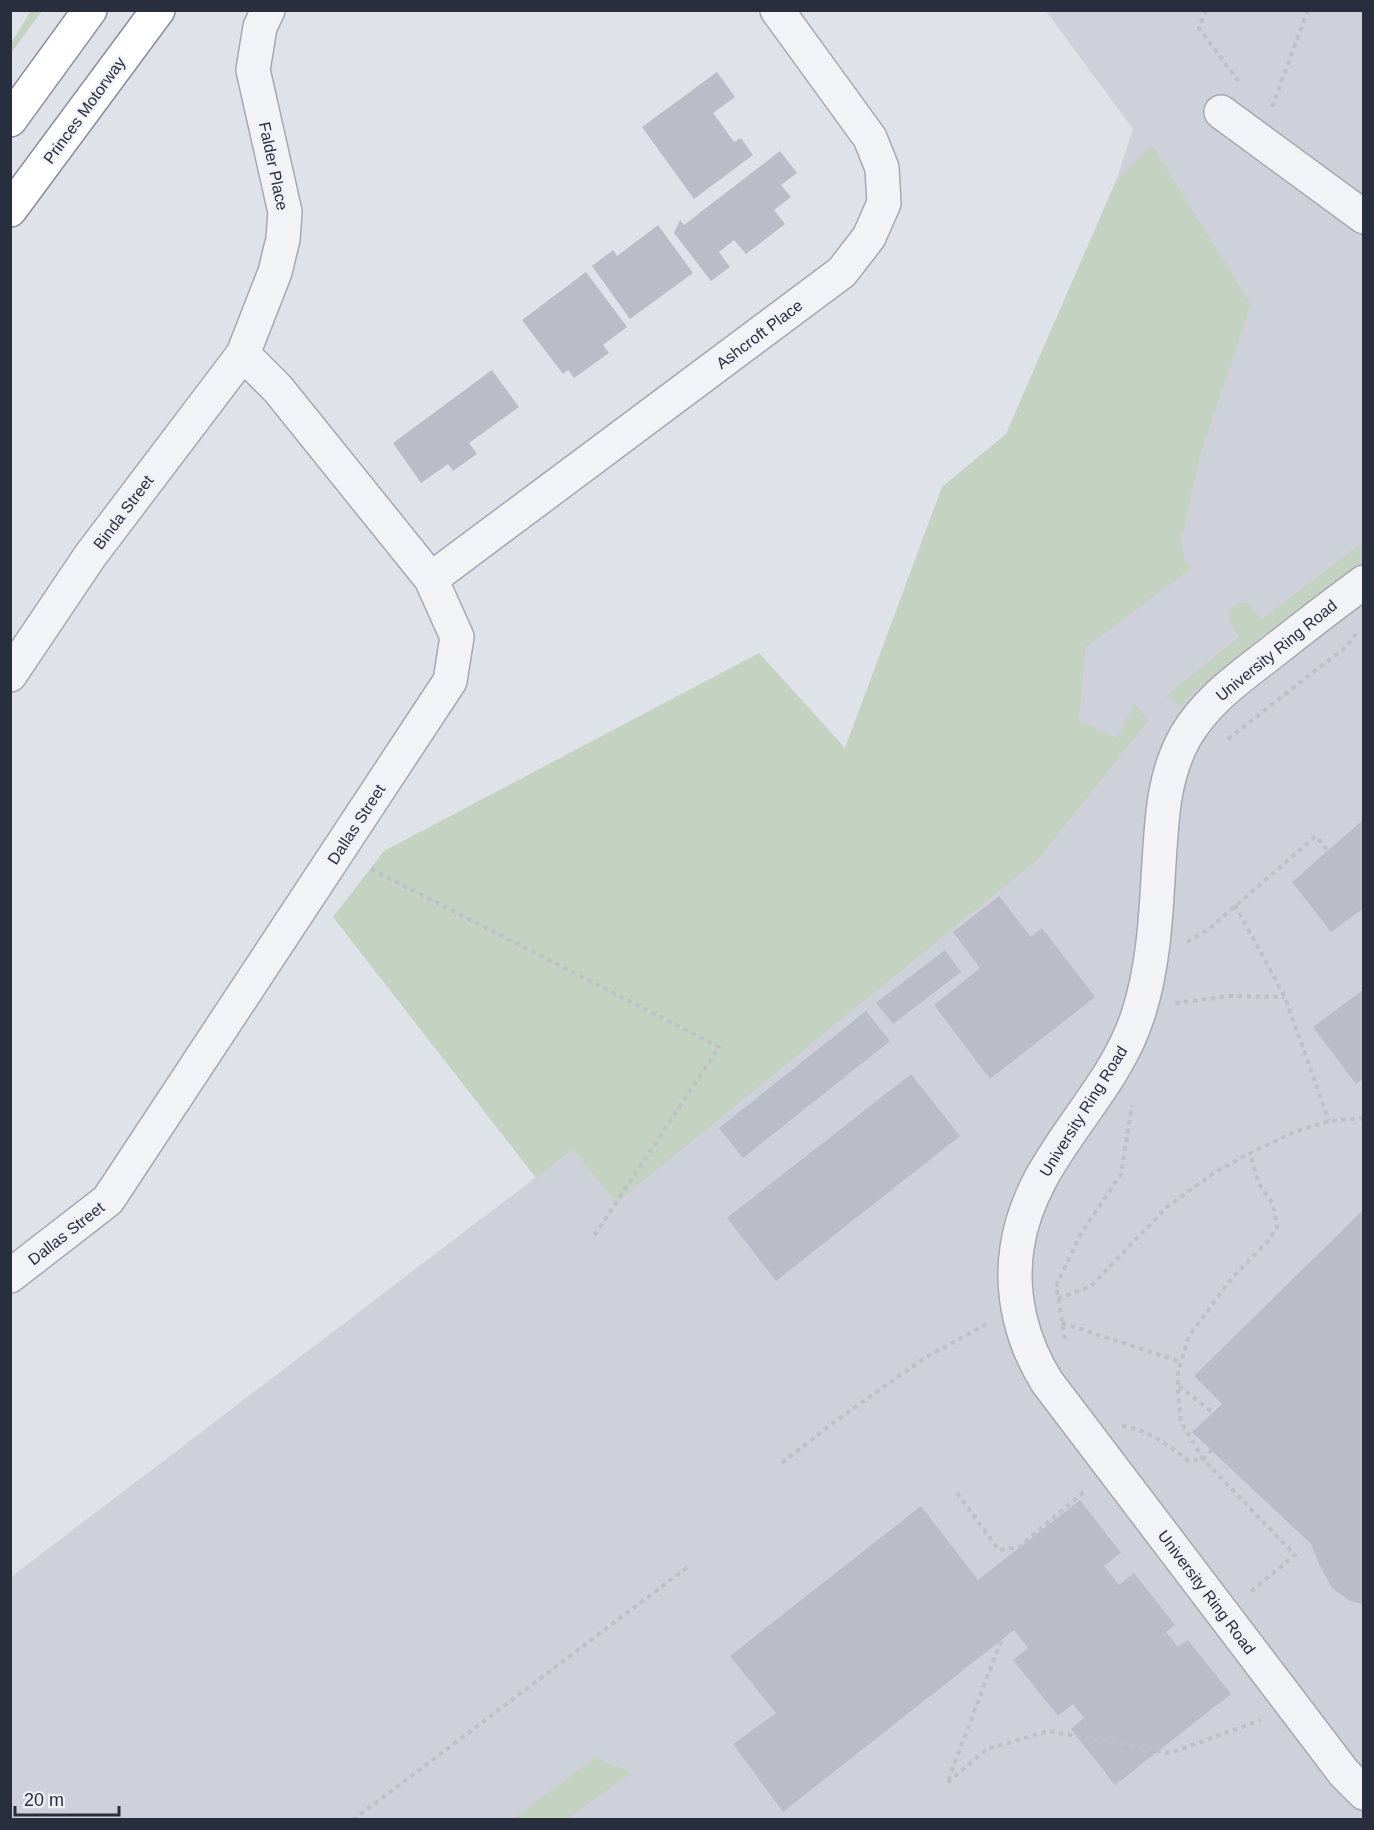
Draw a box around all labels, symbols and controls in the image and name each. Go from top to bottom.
street label: Princes Motorway [40,54,129,167]
street label: Falder Place [256,120,291,212]
street label: Ashcroft Place [713,297,806,372]
street label: Binda Street [90,472,157,553]
street label: University Ring Road [1213,596,1340,704]
street label: Dallas Street [324,781,389,867]
street label: University Ring Road [1036,1043,1130,1179]
street label: Dallas Street [25,1198,108,1268]
street label: University Ring Road [1155,1527,1259,1657]
scale bar [15,1779,118,1817]
text: 20 m [24,1790,64,1810]

